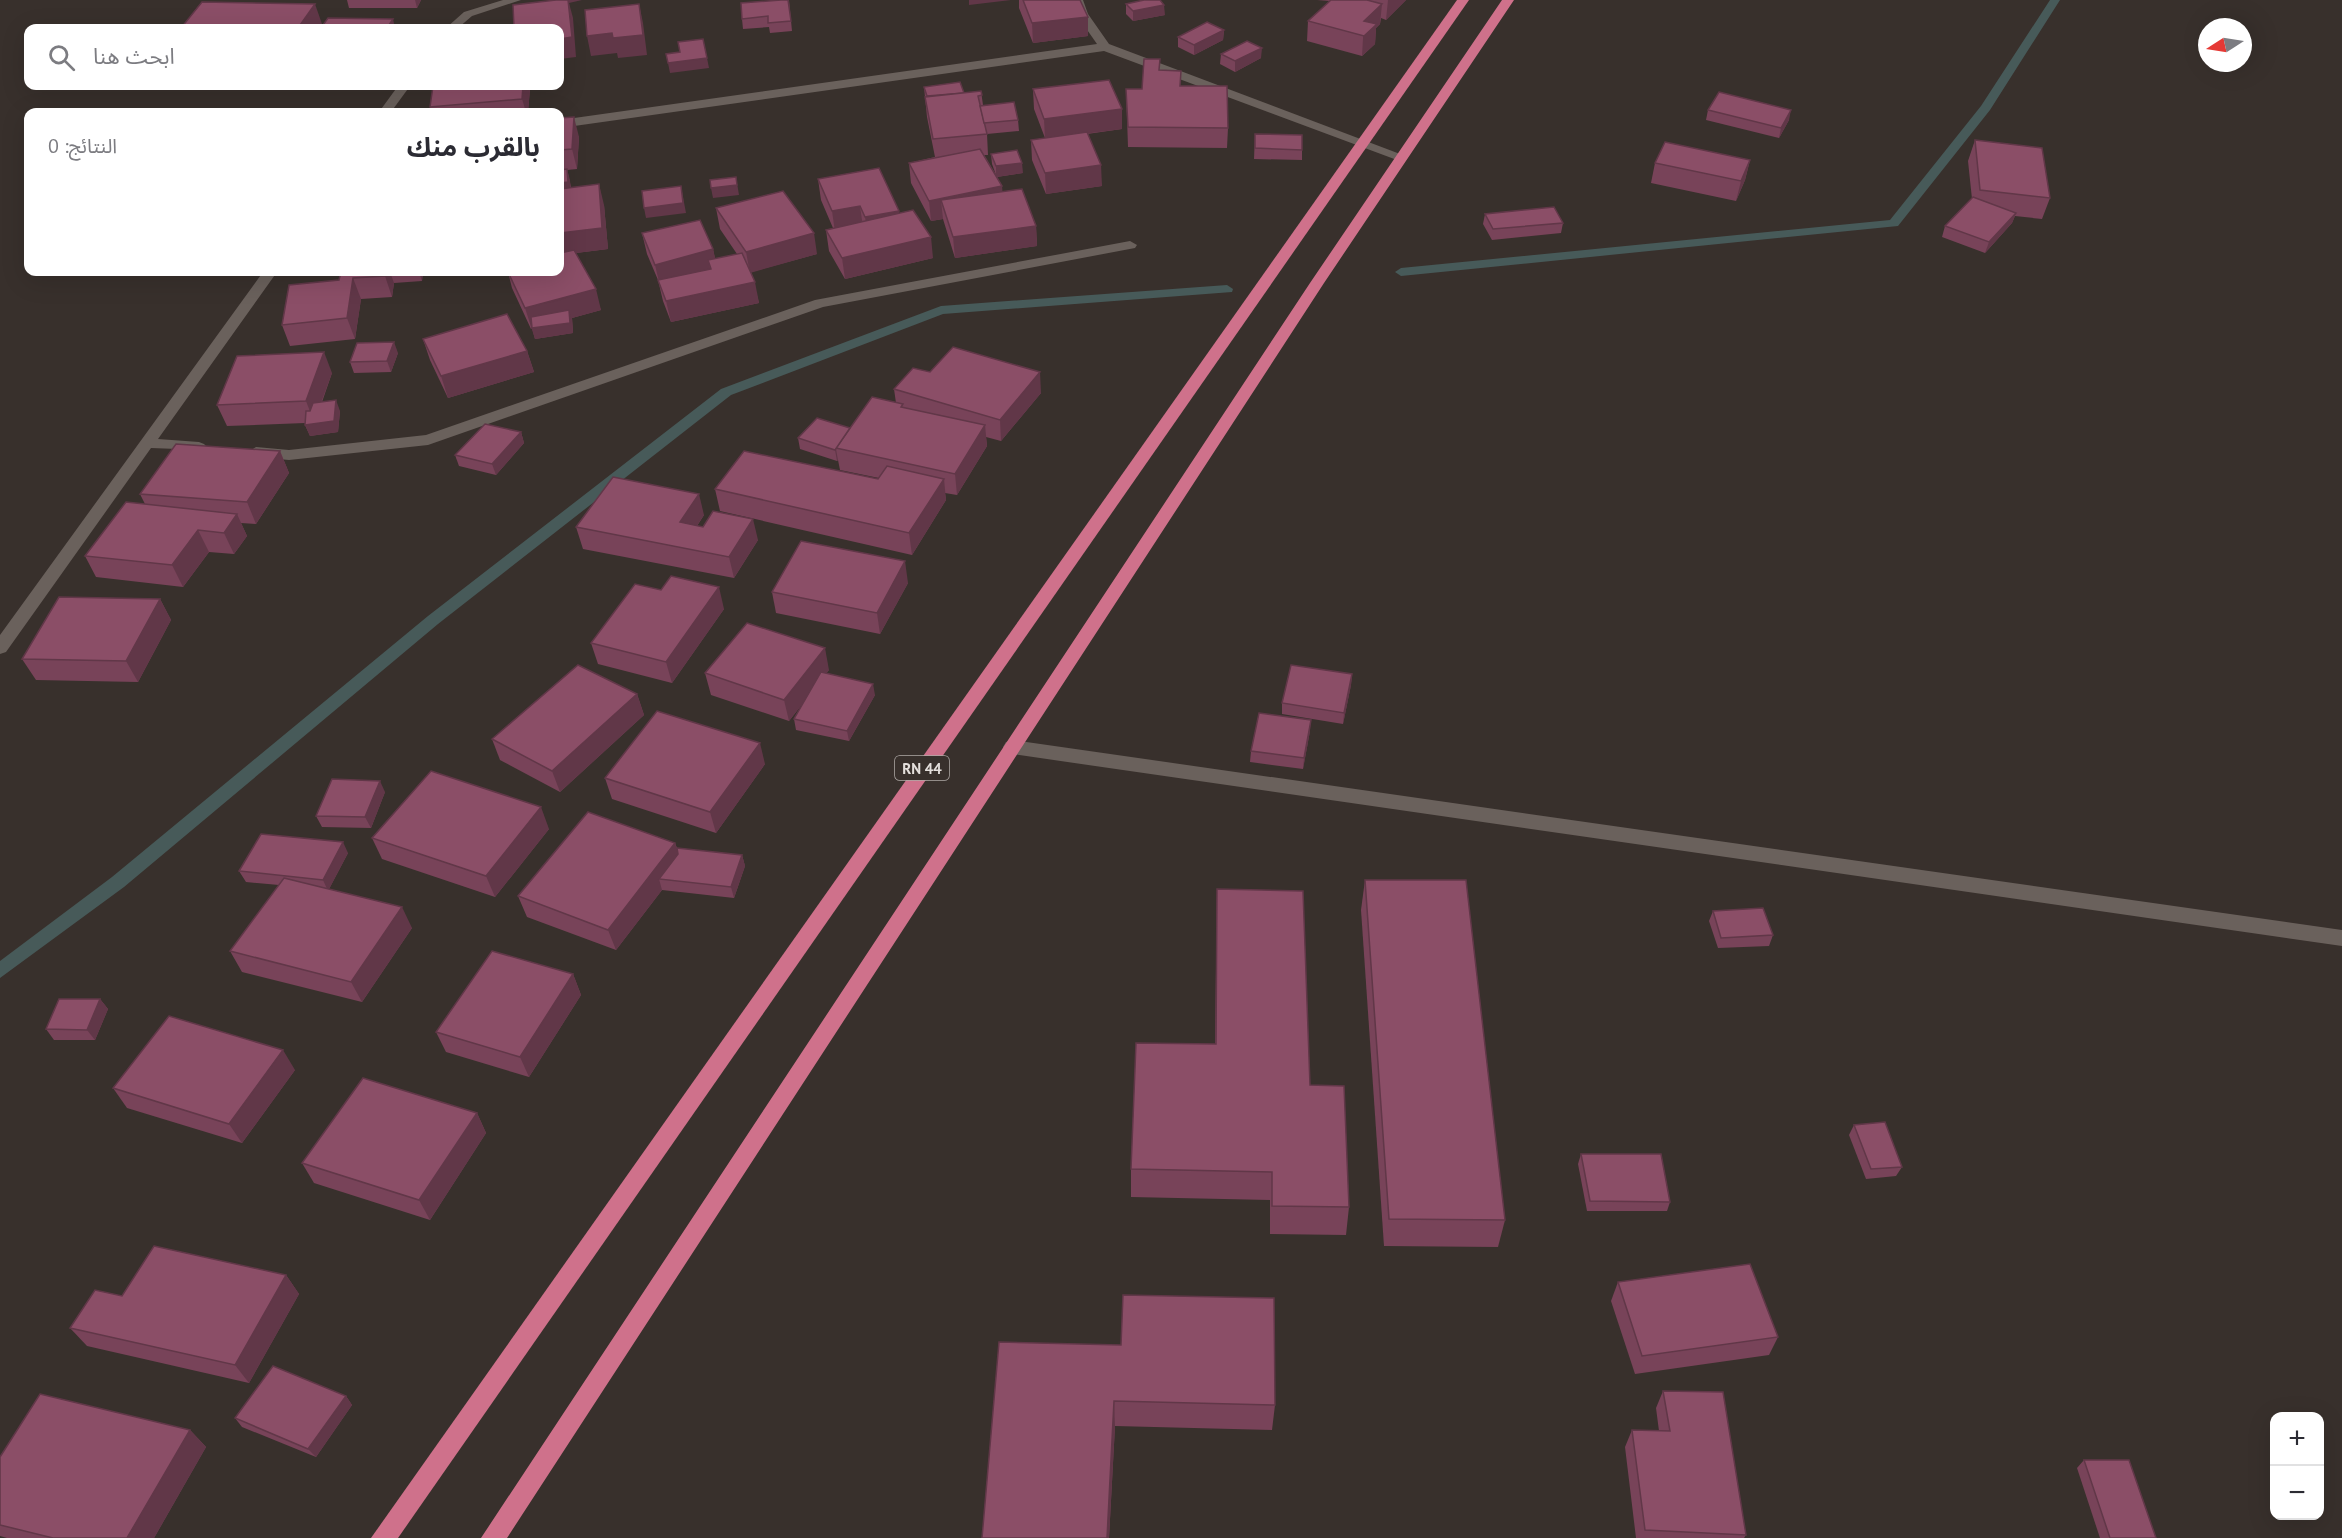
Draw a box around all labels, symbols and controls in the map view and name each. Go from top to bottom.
north arrow [2198,18,2252,72]
search box [24,24,564,90]
icon: search [45,41,78,74]
text: ابحث هنا [93,42,175,70]
text: بالقرب منك [407,130,540,163]
text: النتائج: 0 [48,133,117,159]
road number: RN 44 [895,756,949,780]
map controls [2270,1412,2324,1520]
button: + [2270,1412,2324,1466]
button: − [2270,1466,2324,1520]

